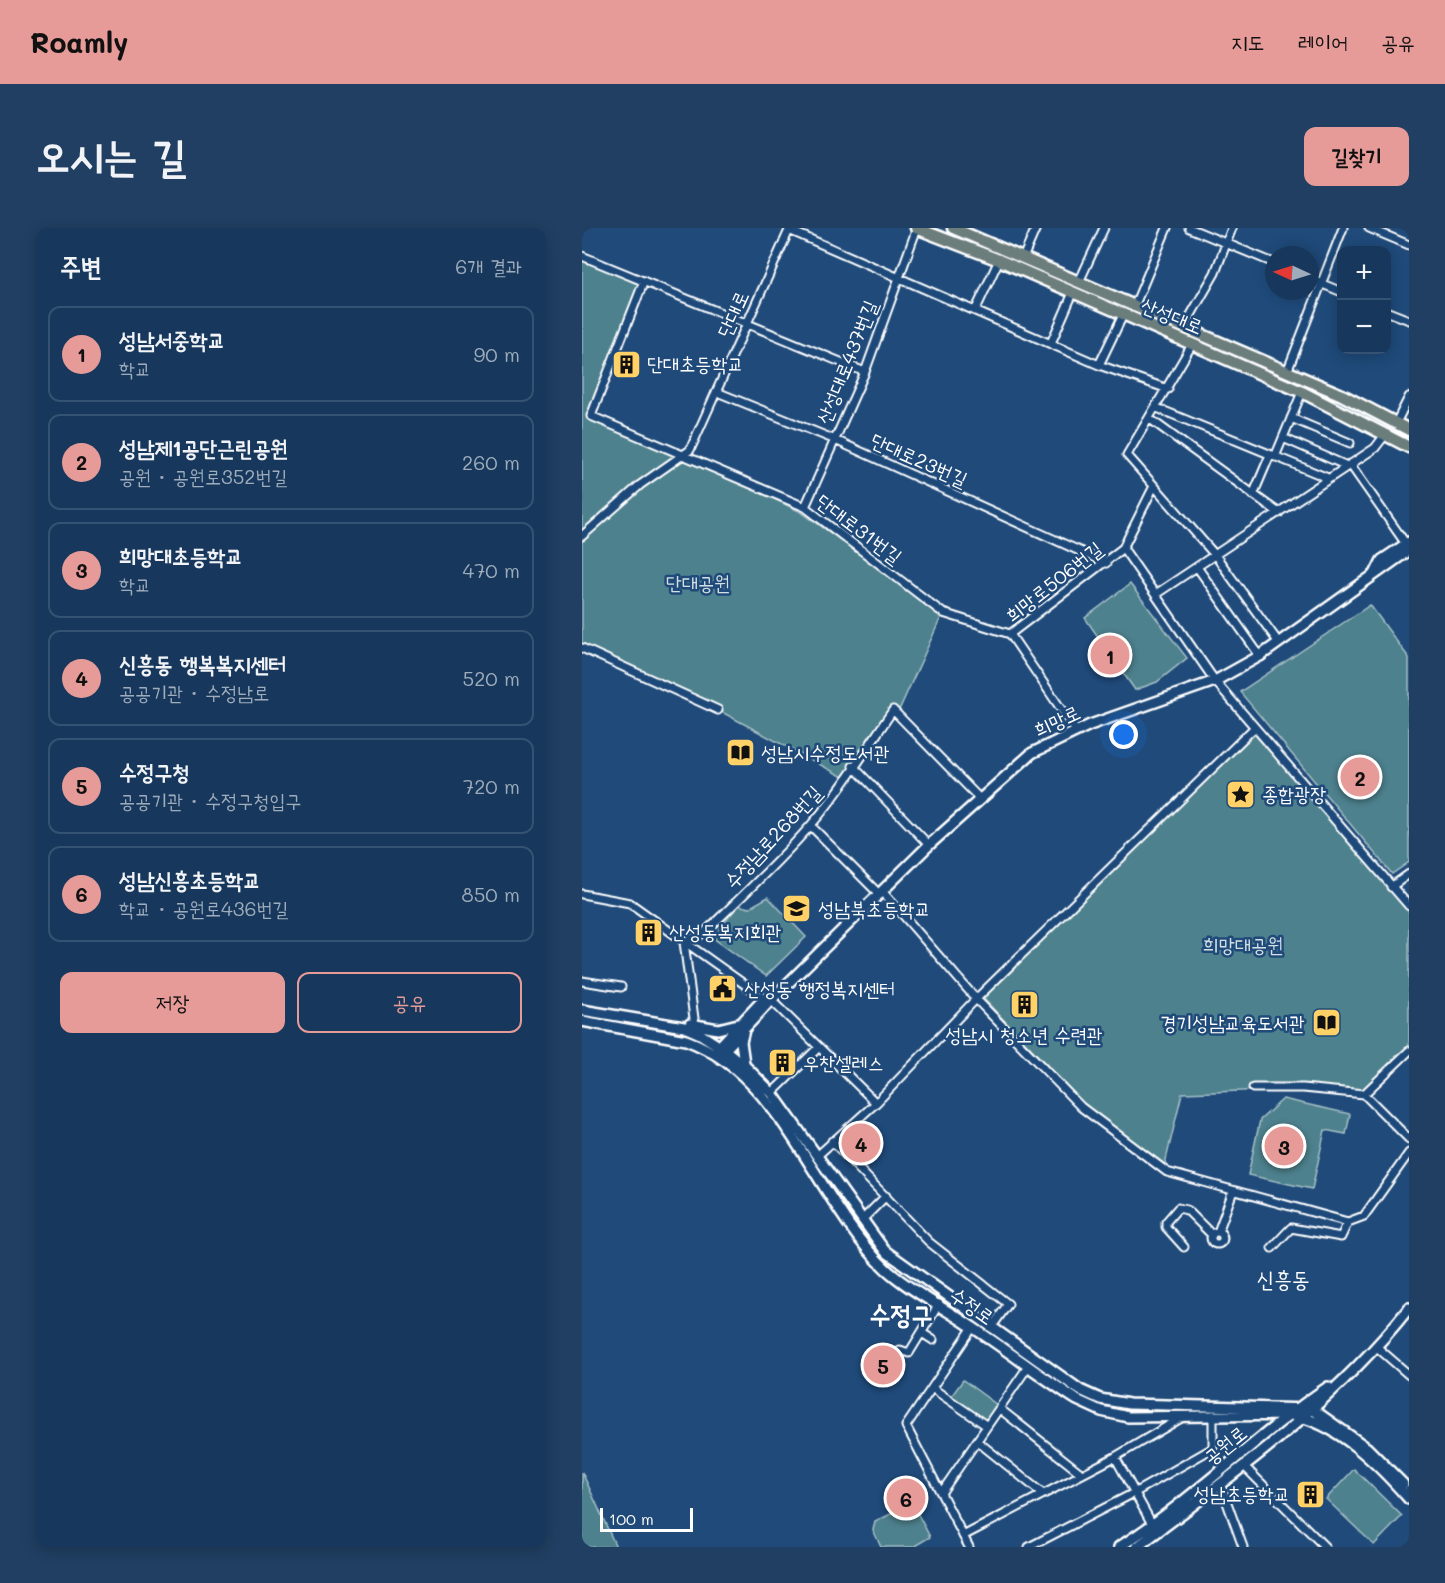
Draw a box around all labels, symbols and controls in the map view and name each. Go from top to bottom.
text: Roamly [30,24,129,60]
text: 지도 [1231,28,1265,55]
text: 레이어 [1298,28,1348,55]
text: 공유 [1381,28,1415,55]
text: 오시는 길 [36,127,186,182]
button: 길찾기 [1304,127,1409,186]
north arrow [1265,246,1319,300]
map controls [1337,246,1391,354]
button: + [1337,246,1391,300]
text: 주변 [60,249,102,283]
text: 6개 결과 [455,253,522,279]
street label: 단대로 [710,286,754,341]
street label: 산성대로 [1138,291,1207,339]
street label: 산성대로437번길 [809,296,883,427]
button: − [1337,300,1391,354]
text: 성남서중학교 [119,325,225,354]
text: 1 [77,341,86,367]
text: 90 m [474,341,520,367]
building icon: 단대초등학교 [610,348,642,380]
place label: 단대초등학교 [647,350,744,376]
text: 학교 [119,355,151,381]
street label: 단대로23번길 [867,426,972,492]
text: 성남제1공단근린공원 [119,433,288,462]
text: 2 [76,449,87,475]
text: 260 m [462,449,520,475]
text: 공원 · 공원로352번길 [119,463,288,489]
street label: 단대로31번길 [811,487,908,569]
street label: 희망로506번길 [999,535,1107,627]
text: 희망대초등학교 [119,541,243,570]
text: 3 [76,557,88,583]
text: 470 m [462,557,520,583]
park label: 단대공원 [666,569,730,595]
text: 학교 [119,571,151,597]
pin: 1 [1090,632,1130,678]
text: 신흥동 행복복지센터 [119,649,286,678]
text: 4 [75,665,88,691]
text: 520 m [463,665,520,691]
text: 공공기관 · 수정남로 [119,679,269,705]
street label: 희망로 [1029,698,1084,742]
your location [1109,720,1138,749]
library icon: 성남시수정도서관 [724,737,756,769]
place label: 성남시수정도서관 [761,739,890,765]
pin: 2 [1340,754,1380,800]
text: 수정구청 [119,757,190,786]
text: 5 [76,773,87,799]
text: 720 m [463,773,520,799]
place icon: 종합광장 [1225,778,1257,810]
street label: 수정남로268번길 [718,779,827,893]
place label: 종합광장 [1262,780,1326,806]
text: 공공기관 · 수정구청입구 [119,787,301,813]
text: 성남신흥초등학교 [119,865,261,894]
text: 6 [75,881,88,907]
text: 850 m [462,881,520,907]
school or university icon: 성남북초등학교 [781,893,813,925]
text: 학교 · 공원로436번길 [119,895,289,921]
place label: 성남북초등학교 [818,895,931,921]
building icon: 산성동복지회관 [632,916,664,948]
place label: 산성동복지회관 [669,918,782,944]
park label: 희망대공원 [1203,931,1283,957]
button: 저장 [60,972,285,1033]
button: 공유 [297,972,522,1033]
public building icon: 산성동 행정복지센터 [707,973,739,1005]
place label: 산성동 행정복지센터 [744,975,895,1001]
building icon: 성남시 청소년 수련관 [1008,988,1040,1020]
library icon: 경기성남교육도서관 [1310,1007,1342,1039]
place label: 경기성남교육도서관 [1160,1009,1305,1035]
place label: 성남시 청소년 수련관 [945,1021,1103,1047]
building icon: 우찬셀레스 [766,1047,798,1079]
place label: 우찬셀레스 [803,1049,883,1075]
pin: 4 [842,1120,880,1166]
pin: 3 [1264,1124,1304,1168]
district label: 신흥동 [1256,1264,1310,1293]
street label: 수정로 [945,1281,1000,1330]
district label: 수정구 [870,1297,932,1331]
pin: 5 [864,1342,902,1388]
street label: 공원로 [1197,1419,1251,1470]
pin: 6 [886,1476,926,1520]
building icon: 성남초등학교 [1295,1478,1327,1510]
place label: 성남초등학교 [1193,1480,1290,1506]
scale bar [600,1505,693,1532]
text: 100 m [609,1508,654,1529]

